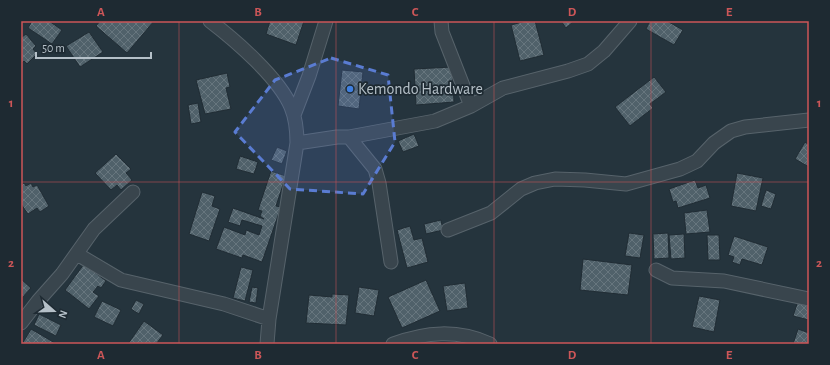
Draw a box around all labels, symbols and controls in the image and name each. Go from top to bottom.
text: A [97,6,105,19]
text: B [254,6,262,19]
text: C [412,6,419,19]
text: D [568,6,577,19]
text: E [726,6,733,19]
scale bar [36,34,151,60]
text: 50 m [42,42,65,54]
place label: Kemondo Hardware [358,81,483,97]
marker: Kemondo Hardware [345,84,355,94]
text: 1 [9,97,13,110]
text: 1 [817,97,821,110]
text: 2 [8,257,14,270]
text: 2 [816,257,822,270]
north arrow [34,291,74,331]
text: N [56,309,69,320]
text: A [97,349,105,362]
text: B [254,349,262,362]
text: C [412,349,419,362]
text: D [568,349,577,362]
text: E [726,349,733,362]

